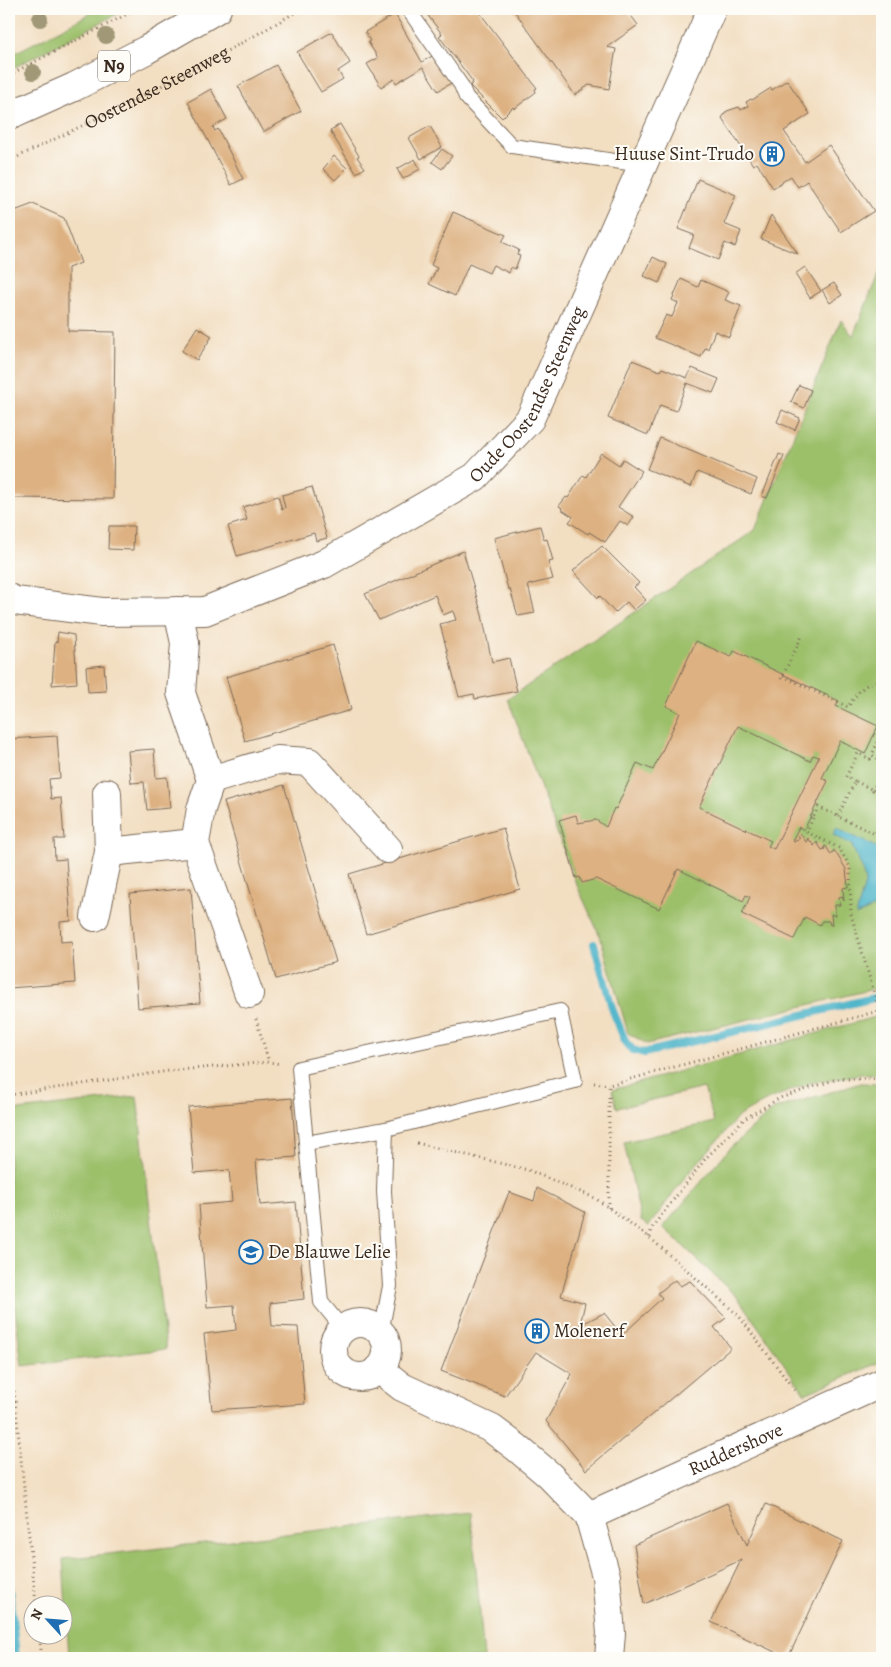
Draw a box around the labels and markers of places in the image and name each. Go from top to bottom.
place label: Huuse Sint-Trudo [614,141,754,167]
building icon: Huuse Sint-Trudo [759,141,785,167]
school or university icon: De Blauwe Lelie [238,1239,264,1265]
place label: De Blauwe Lelie [268,1239,391,1265]
building icon: Molenerf [524,1318,550,1344]
place label: Molenerf [554,1318,628,1344]

